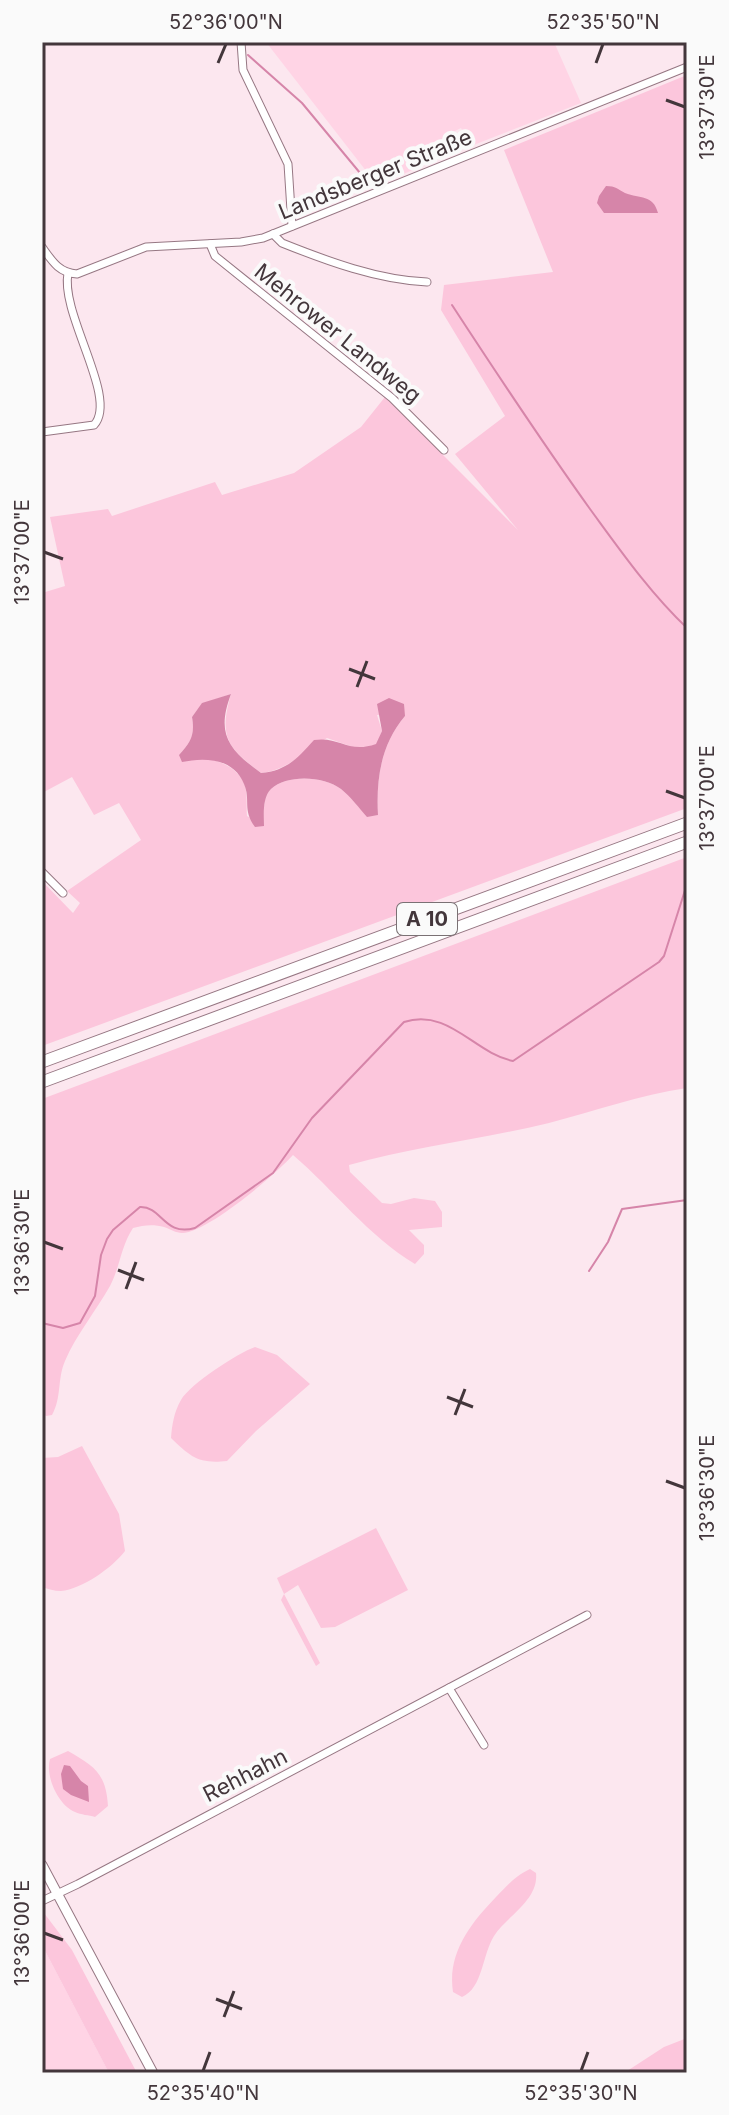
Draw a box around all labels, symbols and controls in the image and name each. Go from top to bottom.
text: 52°36'00"N [169,10,283,34]
text: 52°35'50"N [546,10,660,34]
text: 13°37'30"E [695,54,719,160]
street label: Landsberger Straße [275,123,475,225]
street label: Mehrower Landweg [250,258,426,408]
text: 13°37'00"E [10,499,34,605]
text: 13°37'00"E [695,745,719,851]
road number: A 10 [397,903,457,935]
text: 13°36'30"E [10,1189,34,1295]
text: 13°36'30"E [695,1435,719,1541]
street label: Rehhahn [199,1743,291,1807]
text: 13°36'00"E [10,1880,34,1986]
text: 52°35'40"N [147,2081,259,2105]
text: 52°35'30"N [524,2081,638,2105]

